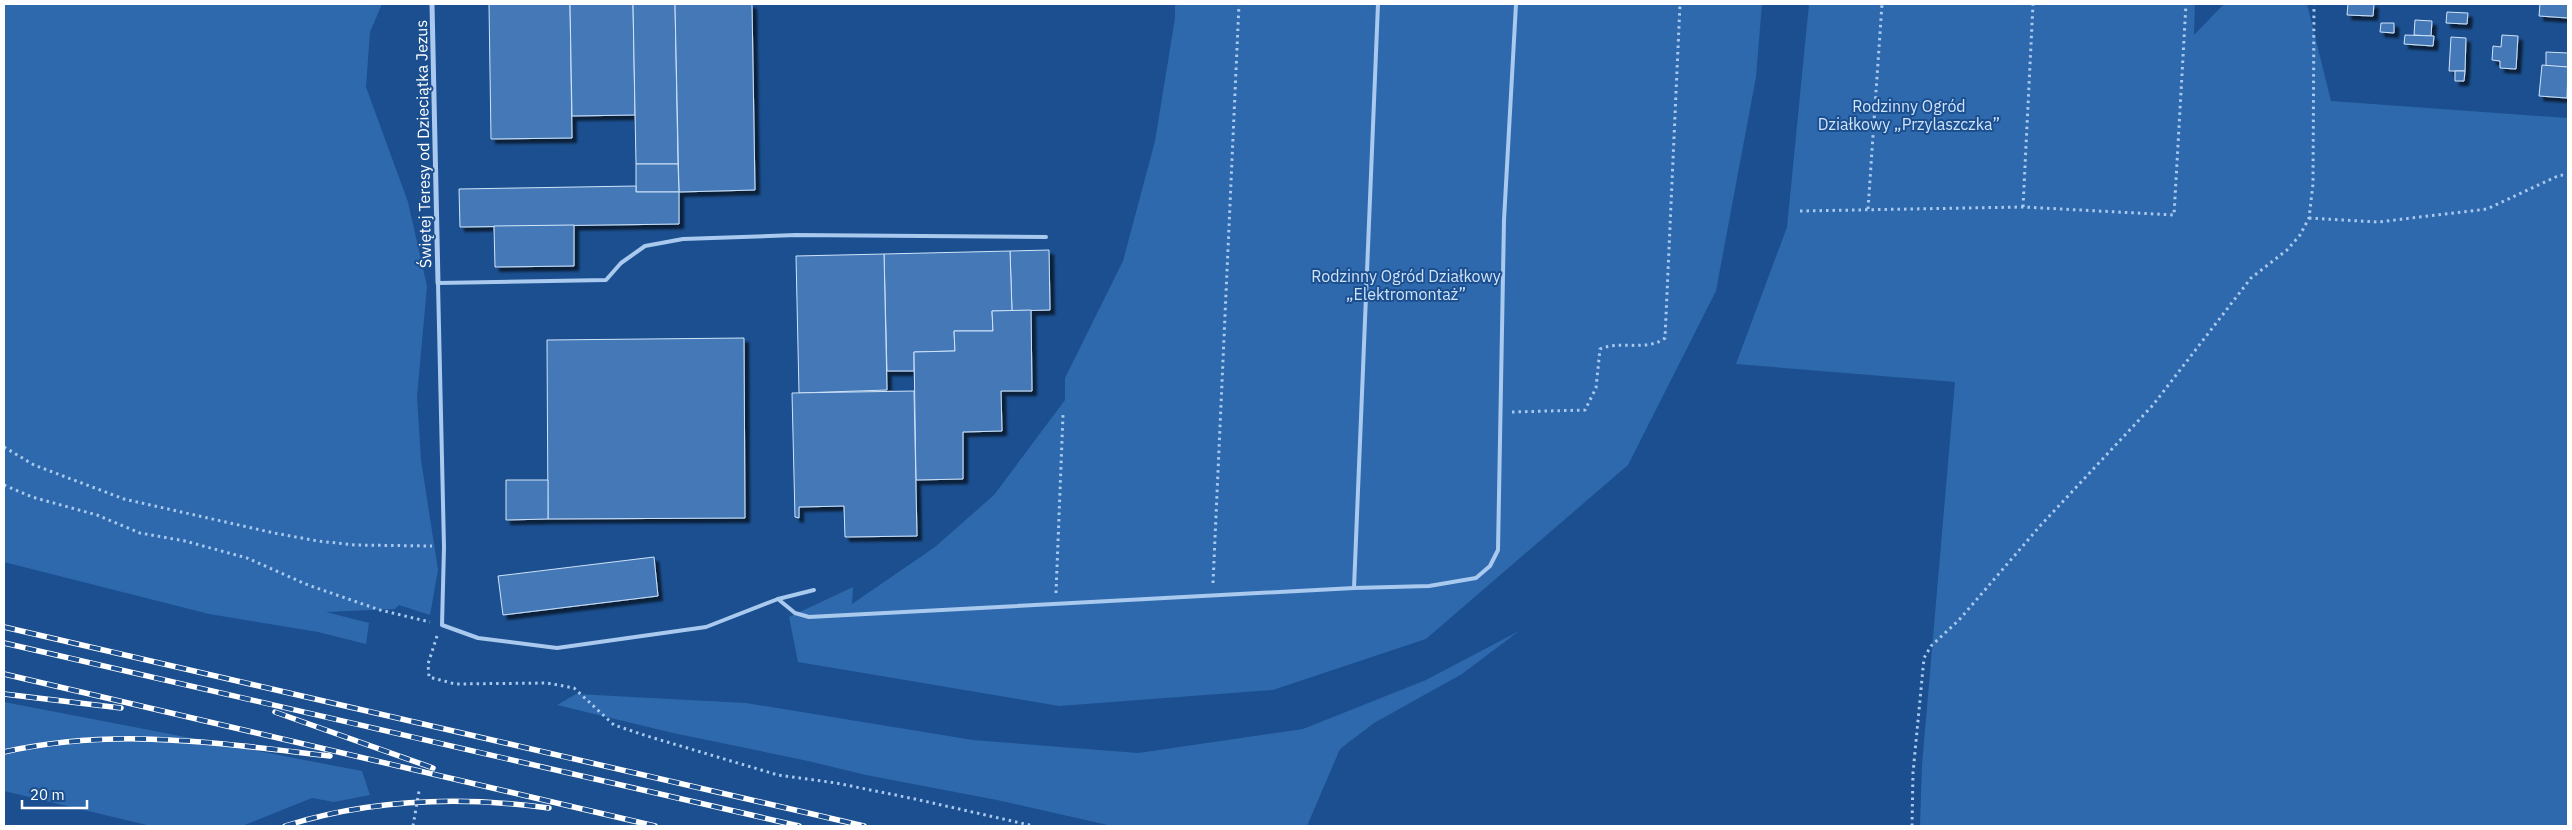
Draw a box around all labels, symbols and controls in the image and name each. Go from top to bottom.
street label: Świętej Teresy od Dzieciątka Jezus [410,20,435,268]
park label: Rodzinny Ogród Działkowy „Przylaszczka” [1818,96,2000,134]
park label: Rodzinny Ogród Działkowy „Elektromontaż” [1311,266,1501,304]
scale bar [22,778,88,810]
text: 20 m [30,785,65,804]

